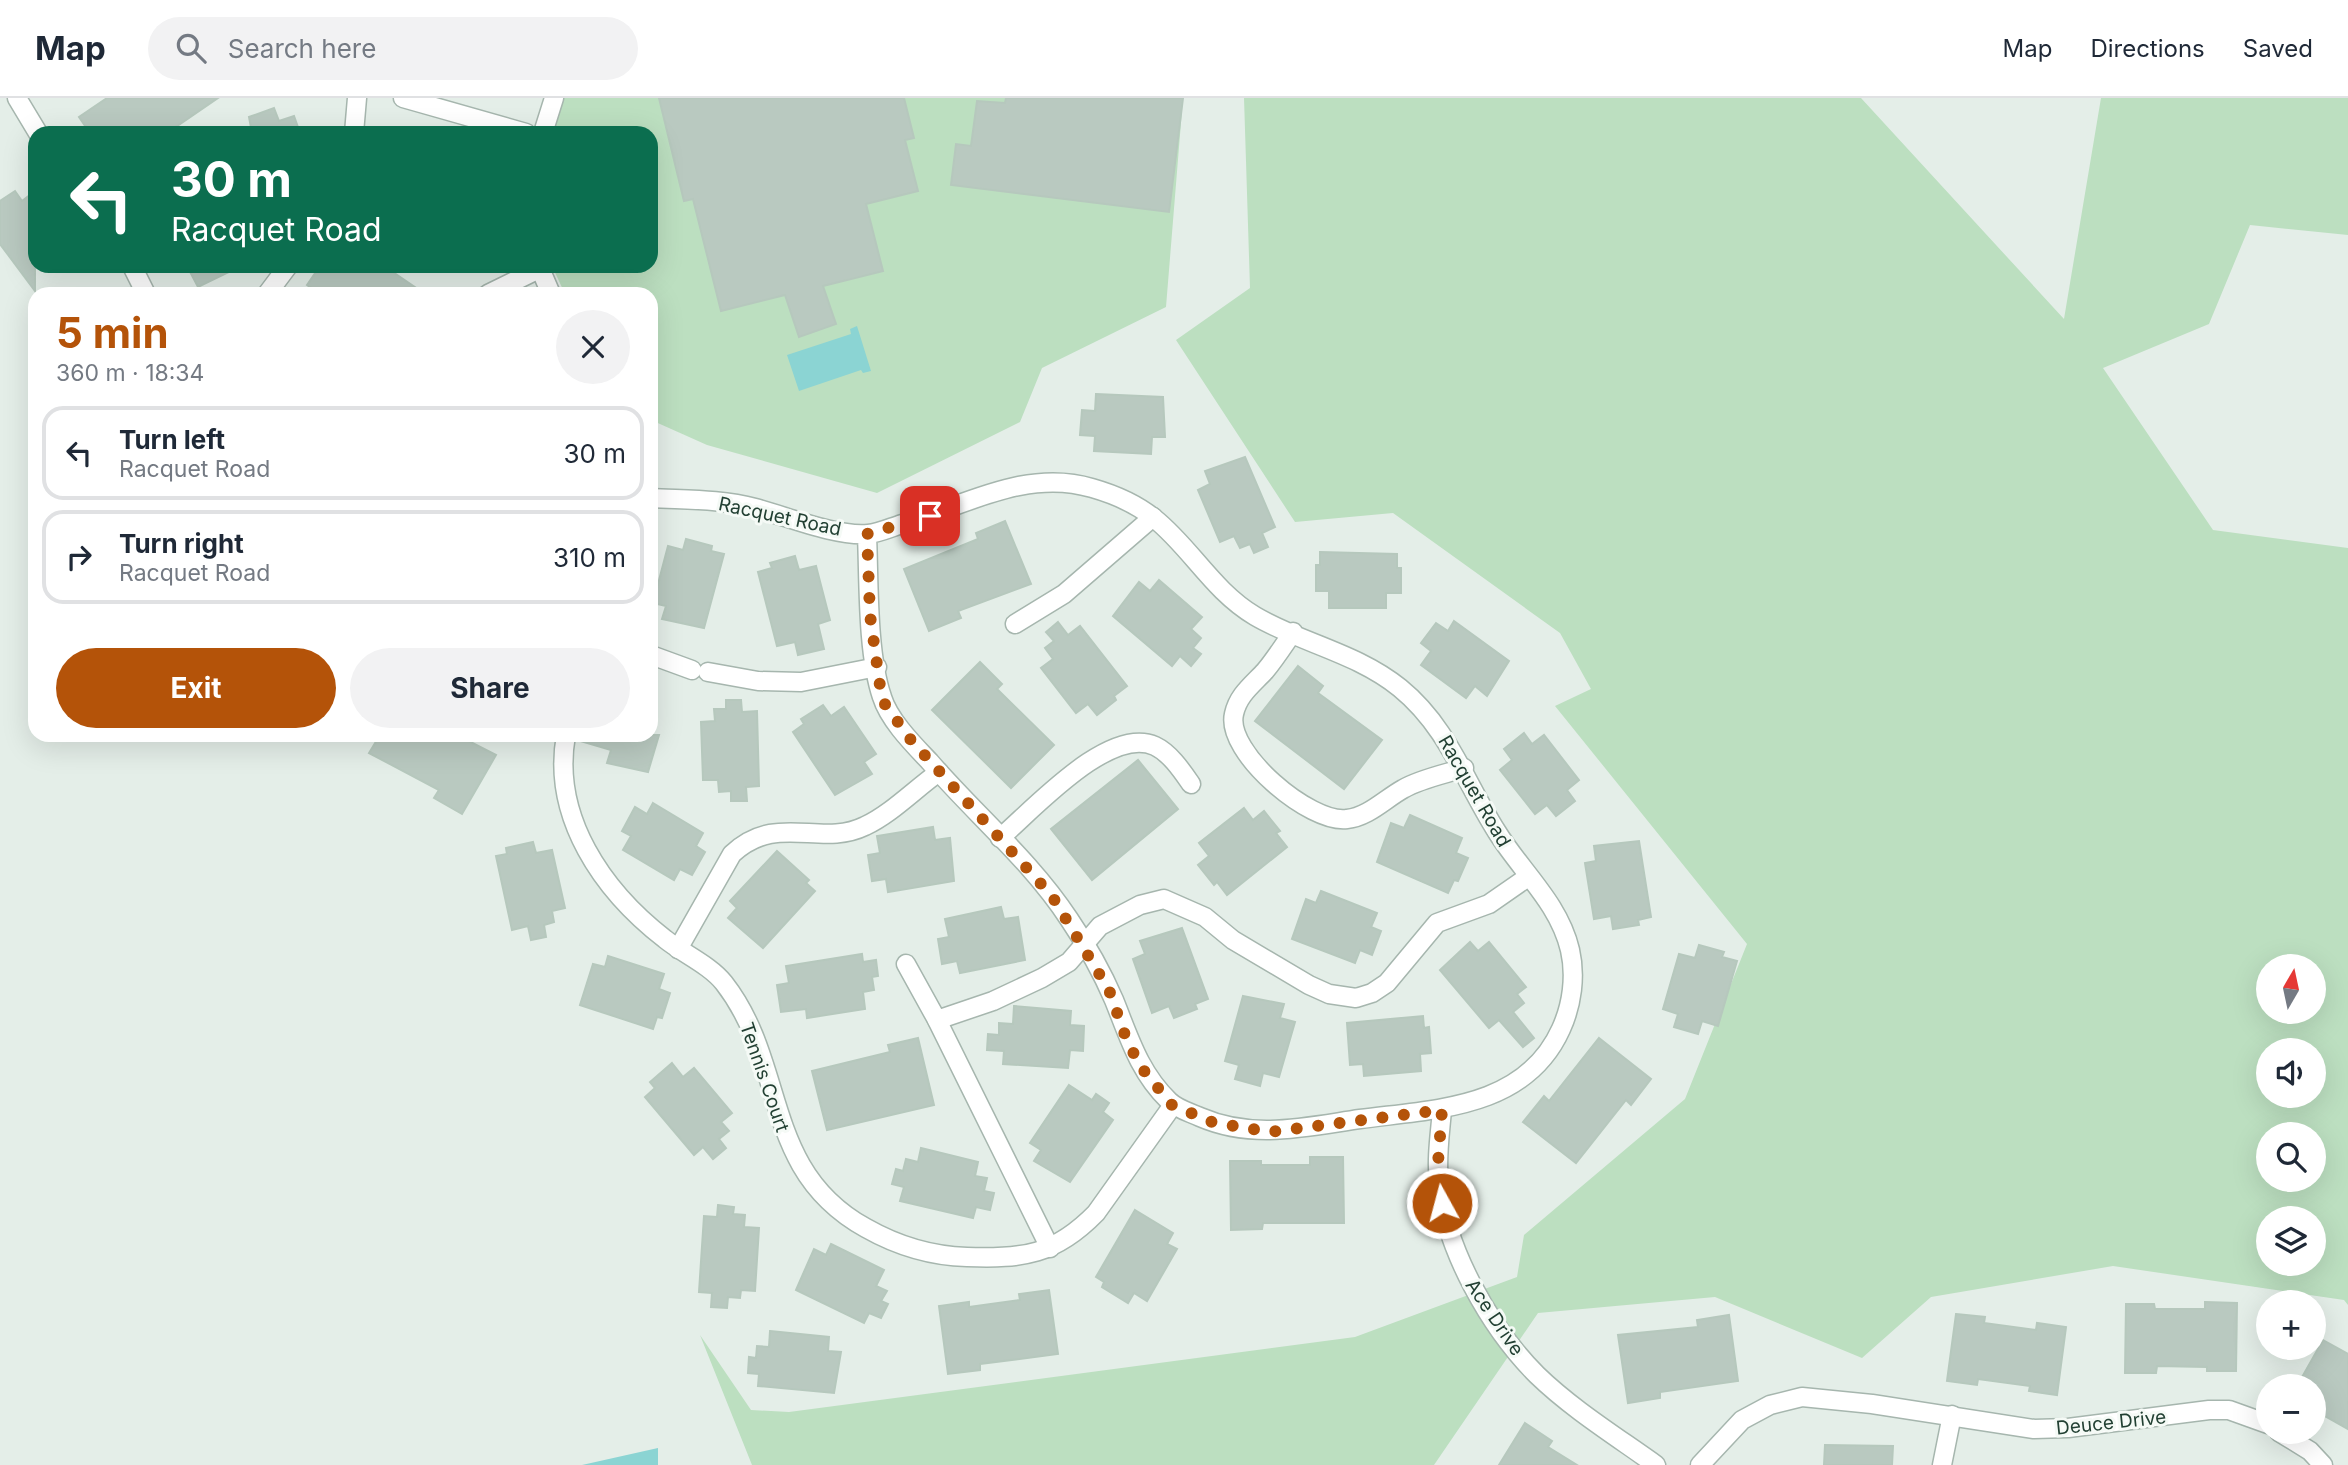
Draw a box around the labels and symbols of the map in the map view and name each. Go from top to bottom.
pin [900,486,960,546]
street label: Racquet Road [716,492,843,541]
street label: Racquet Road [1433,731,1516,851]
north arrow [2256,954,2326,1024]
street label: Tennis Court [735,1019,794,1135]
position arrow [1405,1166,1479,1240]
street label: Ace Drive [1461,1275,1529,1360]
street label: Deuce Drive [2055,1405,2167,1440]

